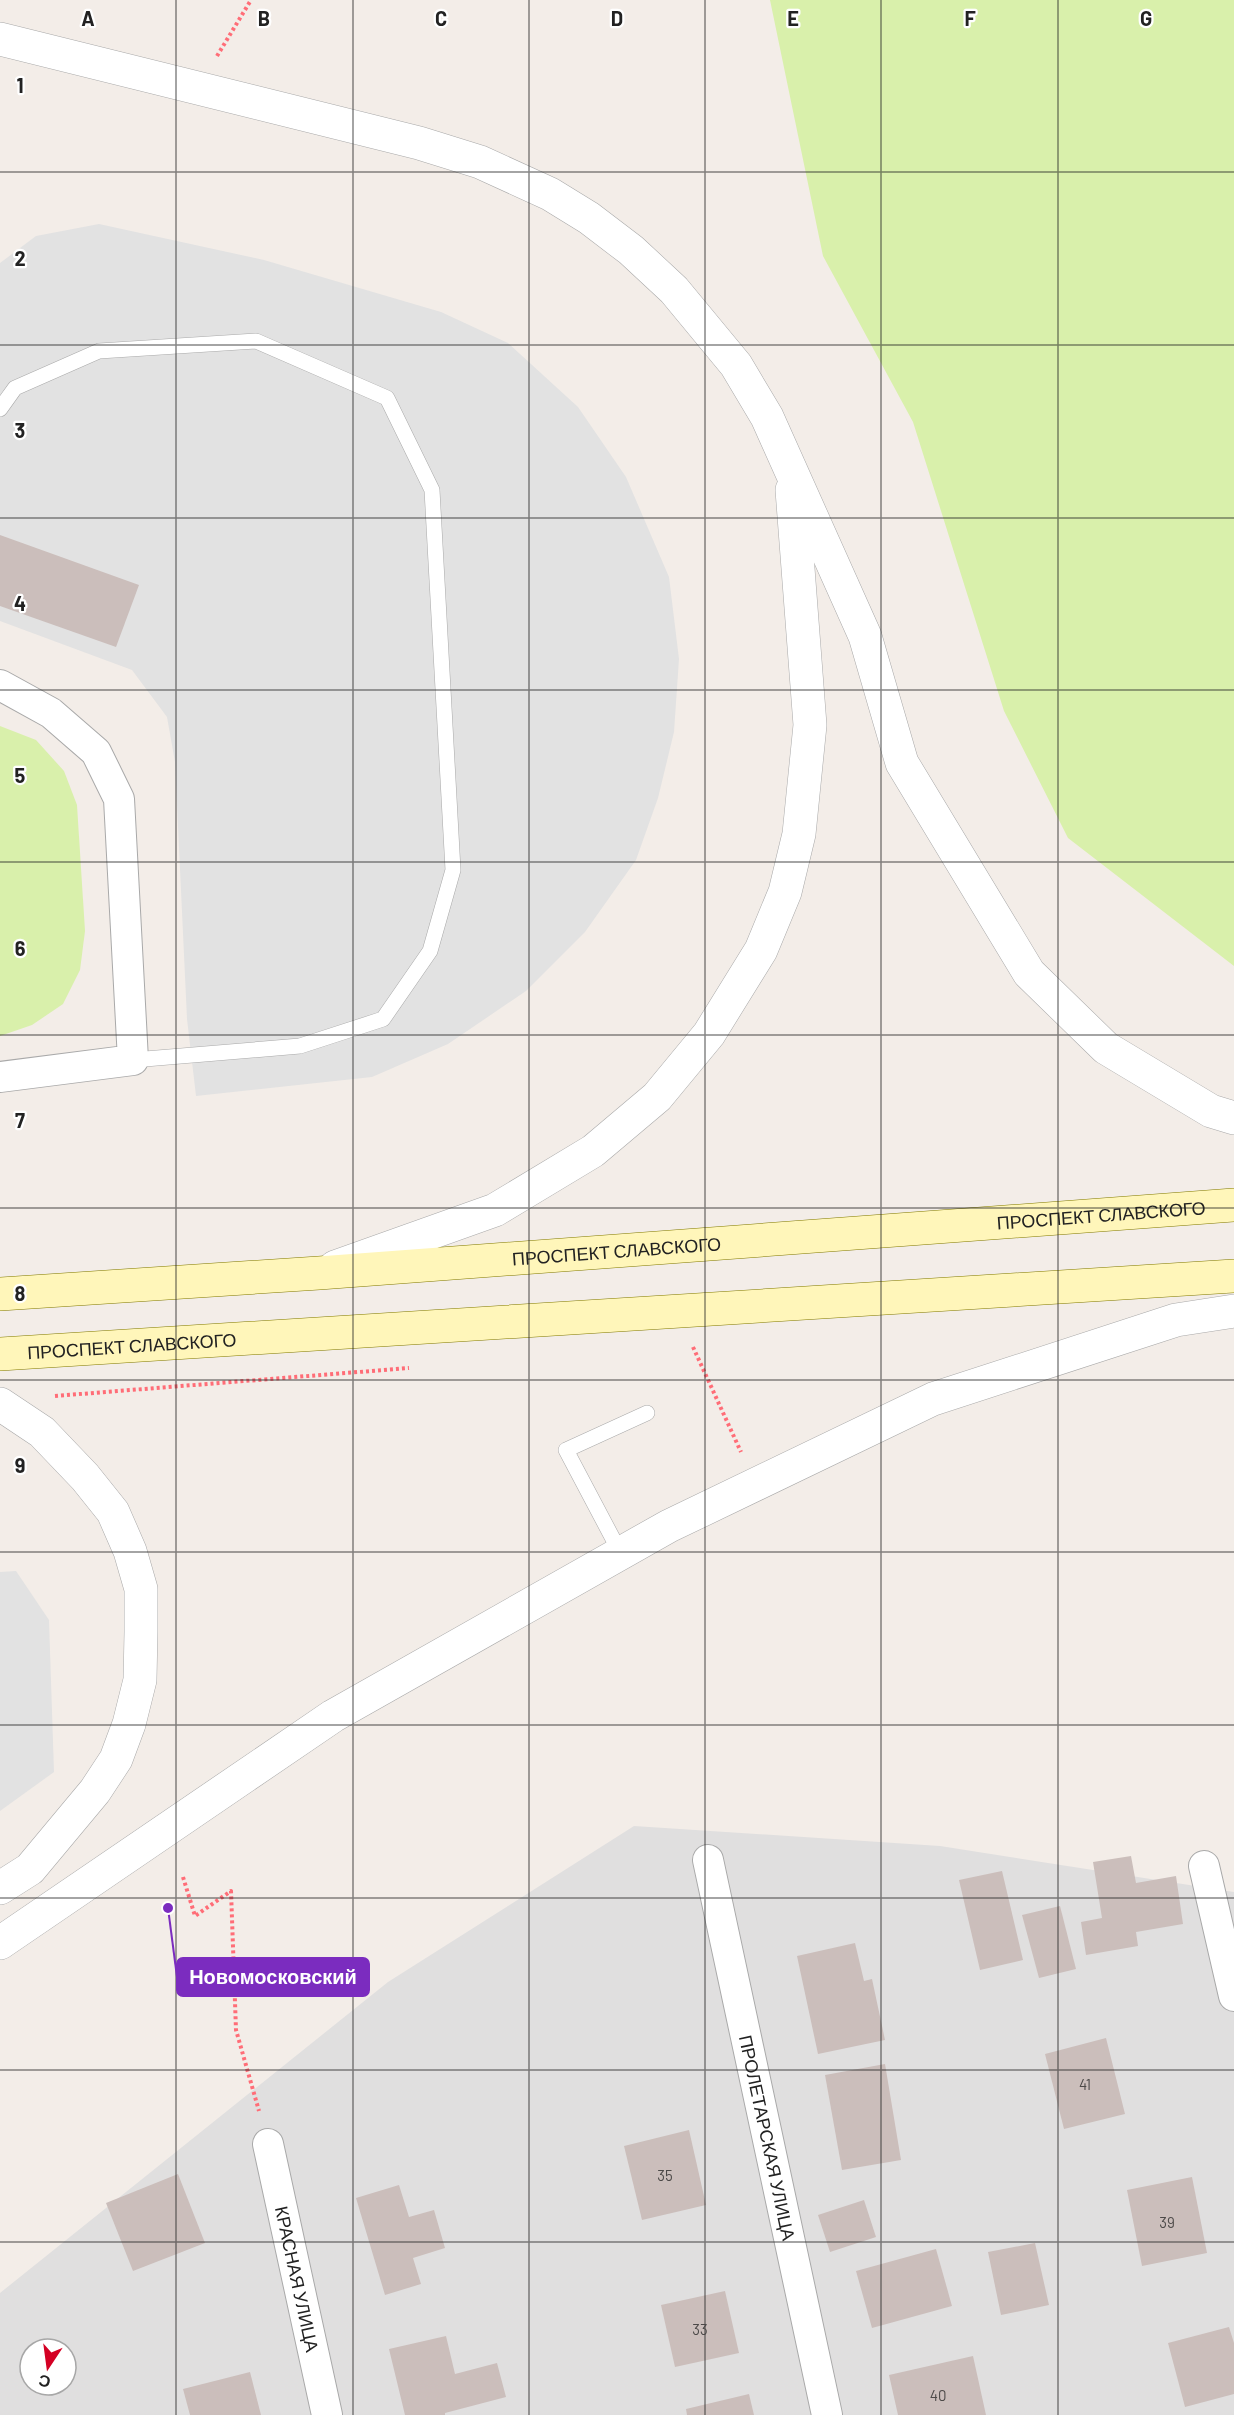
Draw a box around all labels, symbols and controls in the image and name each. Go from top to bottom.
text: A [81,6,95,30]
text: B [258,6,270,30]
text: C [435,6,447,30]
text: D [611,6,623,30]
text: E [787,6,799,30]
text: F [964,6,976,30]
text: G [1140,6,1152,30]
text: 1 [16,73,24,97]
text: 2 [14,246,26,270]
text: 3 [15,418,25,442]
text: 4 [14,591,26,615]
text: 5 [15,763,26,787]
text: 6 [15,936,26,960]
text: 7 [15,1108,25,1132]
street label: ПРОСПЕКТ СЛАВСКОГО [996,1196,1206,1234]
street label: ПРОСПЕКТ СЛАВСКОГО [511,1232,722,1270]
text: 8 [15,1281,26,1305]
street label: ПРОСПЕКТ СЛАВСКОГО [27,1328,237,1363]
text: 9 [15,1453,25,1477]
callout: Новомосковский [177,1958,369,1996]
text: Новомосковский [189,1964,357,1988]
street label: ПРОЛЕТАРСКАЯ УЛИЦА [735,2033,800,2242]
house number: 41 [1079,2075,1091,2093]
house number: 35 [657,2166,673,2184]
street label: КРАСНАЯ УЛИЦА [271,2204,324,2354]
house number: 39 [1159,2213,1175,2231]
house number: 33 [692,2320,708,2338]
north arrow [18,2337,78,2397]
text: С [36,2371,52,2393]
house number: 40 [930,2386,946,2404]

